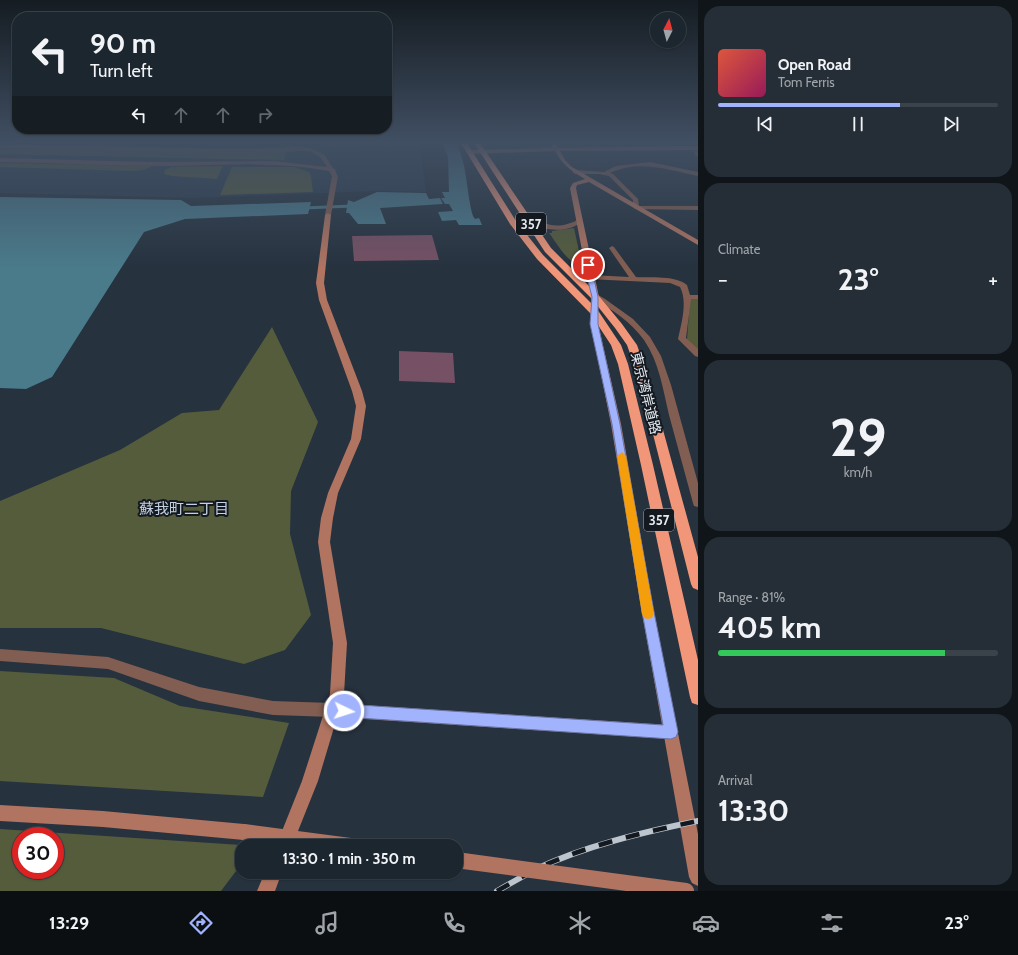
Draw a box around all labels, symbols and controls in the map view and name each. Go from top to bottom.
north arrow [650,12,686,48]
map controls [650,12,686,48]
text: 90 m [90,26,156,60]
icon: left [24,28,76,80]
text: Open Road [778,56,851,74]
text: Turn left [90,60,153,82]
text: Tom Ferris [778,74,835,90]
icon: left [128,104,150,126]
icon: ahead [170,104,192,126]
icon: ahead [212,104,234,126]
icon: right [254,104,276,126]
icon: previous [754,113,776,135]
icon: pause [847,113,869,135]
icon: next [940,113,962,135]
road number: 357 [516,213,546,235]
text: Climate [718,241,760,257]
pin [571,248,605,282]
icon: arrive [577,254,599,276]
text: 23° [838,261,878,298]
text: − [718,266,728,293]
text: + [988,266,998,293]
street label: 東京湾岸道路 [627,350,665,436]
text: 29 [830,406,886,469]
text: km/h [844,464,872,480]
district label: 蘇我町二丁目 [139,500,229,518]
road number: 357 [644,509,674,531]
text: Range · 81% [718,589,785,605]
text: 405 km [718,609,821,646]
position arrow [323,690,365,732]
text: Arrival [718,772,753,788]
text: 13:30 [718,792,789,829]
speed limit sign: 30 [12,827,64,879]
text: 13:30 · 1 min · 350 m [282,850,416,868]
icon: directions [187,909,215,937]
icon: music [313,909,341,937]
icon: phone [440,909,468,937]
icon: climate [566,909,594,937]
icon: car [692,909,720,937]
icon: filters [818,909,846,937]
text: 13:29 [49,912,89,934]
text: 23° [944,912,969,934]

